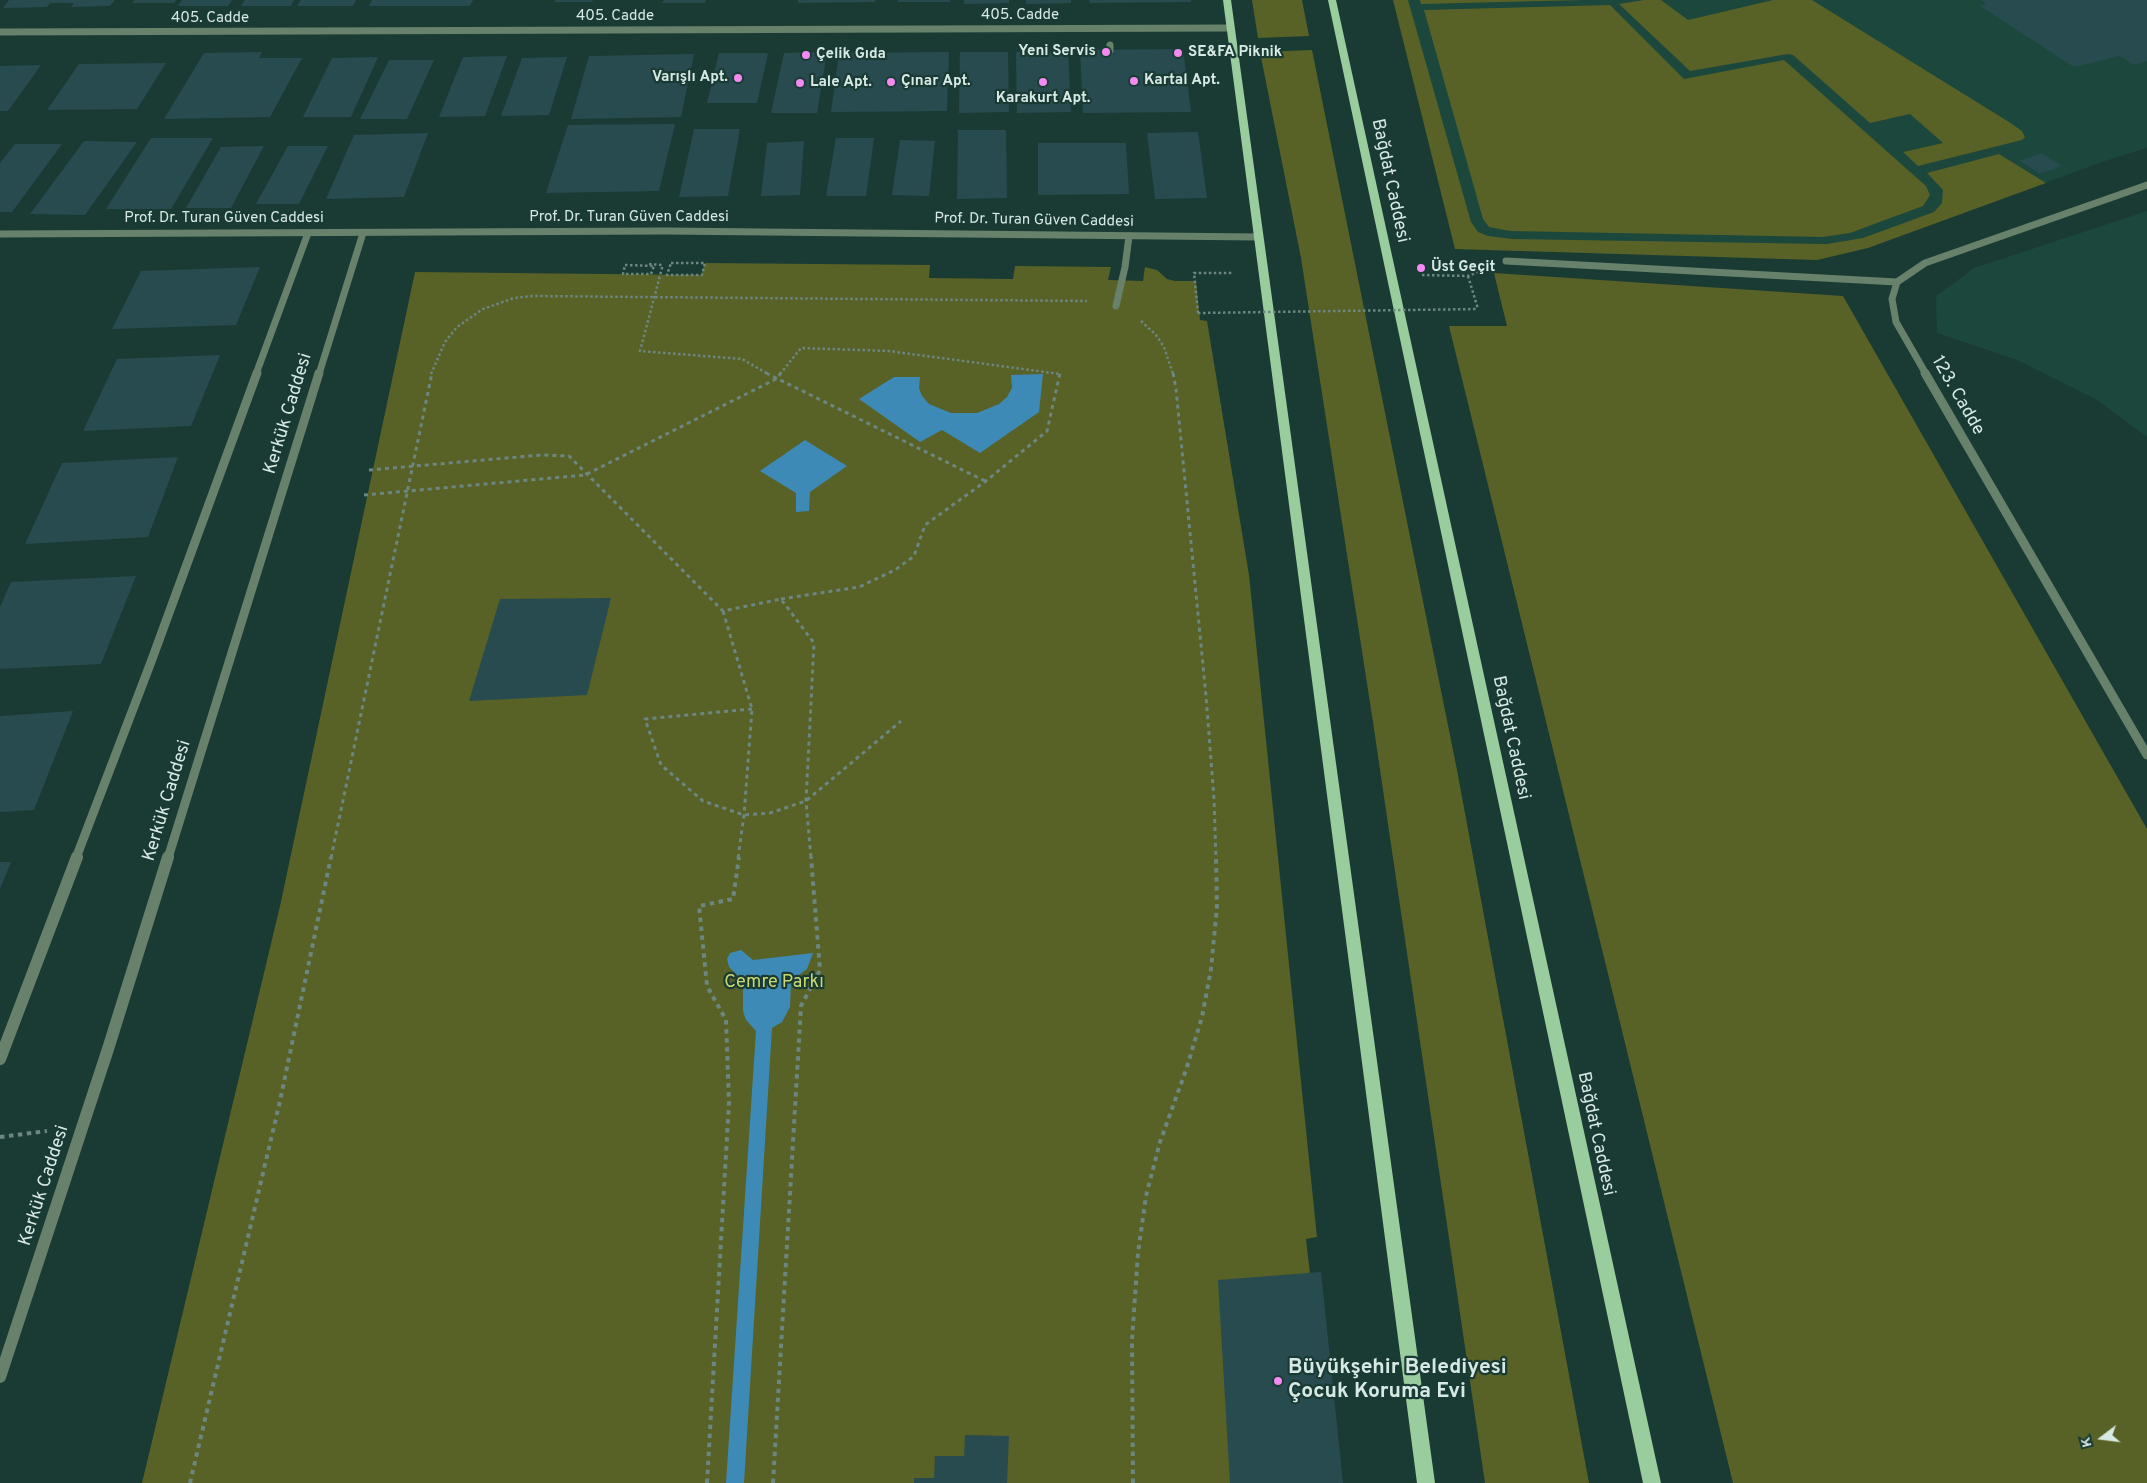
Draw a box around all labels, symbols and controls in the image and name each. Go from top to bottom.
street label: 405. Cadde [981,7,1059,25]
street label: 405. Cadde [576,8,654,26]
street label: 405. Cadde [171,10,249,28]
place label: Yeni Servis [1018,43,1096,61]
place label: SE&FA Piknik [1188,44,1282,62]
place label: Çelik Gıda [816,46,886,64]
marker: Yeni Servis [1100,46,1112,58]
marker: SE&FA Piknik [1172,47,1184,59]
marker: Çelik Gıda [800,49,812,61]
place label: Varışlı Apt. [652,69,728,87]
marker: Varışlı Apt. [732,72,744,84]
place label: Kartal Apt. [1144,72,1220,90]
place label: Çınar Apt. [901,73,971,91]
place label: Lale Apt. [810,74,872,92]
marker: Kartal Apt. [1128,75,1140,87]
marker: Çınar Apt. [885,76,897,88]
marker: Karakurt Apt. [1037,76,1049,88]
marker: Lale Apt. [794,77,806,89]
place label: Karakurt Apt. [996,90,1090,108]
street label: Bağdat Caddesi [1365,117,1413,245]
street label: Prof. Dr. Turan Güven Caddesi [529,209,729,227]
street label: Prof. Dr. Turan Güven Caddesi [124,210,324,228]
street label: Prof. Dr. Turan Güven Caddesi [934,210,1134,232]
place label: Üst Geçit [1431,259,1495,277]
marker: Üst Geçit [1415,262,1427,274]
street label: Kerkük Caddesi [260,351,318,477]
street label: 123. Cadde [1926,352,1988,440]
street label: Bağdat Caddesi [1486,674,1534,802]
street label: Kerkük Caddesi [139,738,197,864]
park label: Cemre Parkı [724,972,824,994]
street label: Bağdat Caddesi [1571,1070,1619,1198]
street label: Kerkük Caddesi [15,1123,75,1249]
place label: Büyükşehir Belediyesi Çocuk Koruma Evi [1288,1356,1507,1406]
marker: Büyükşehir Belediyesi Çocuk Koruma Evi [1272,1375,1284,1387]
north arrow [2077,1413,2127,1463]
text: K [2078,1435,2097,1449]

